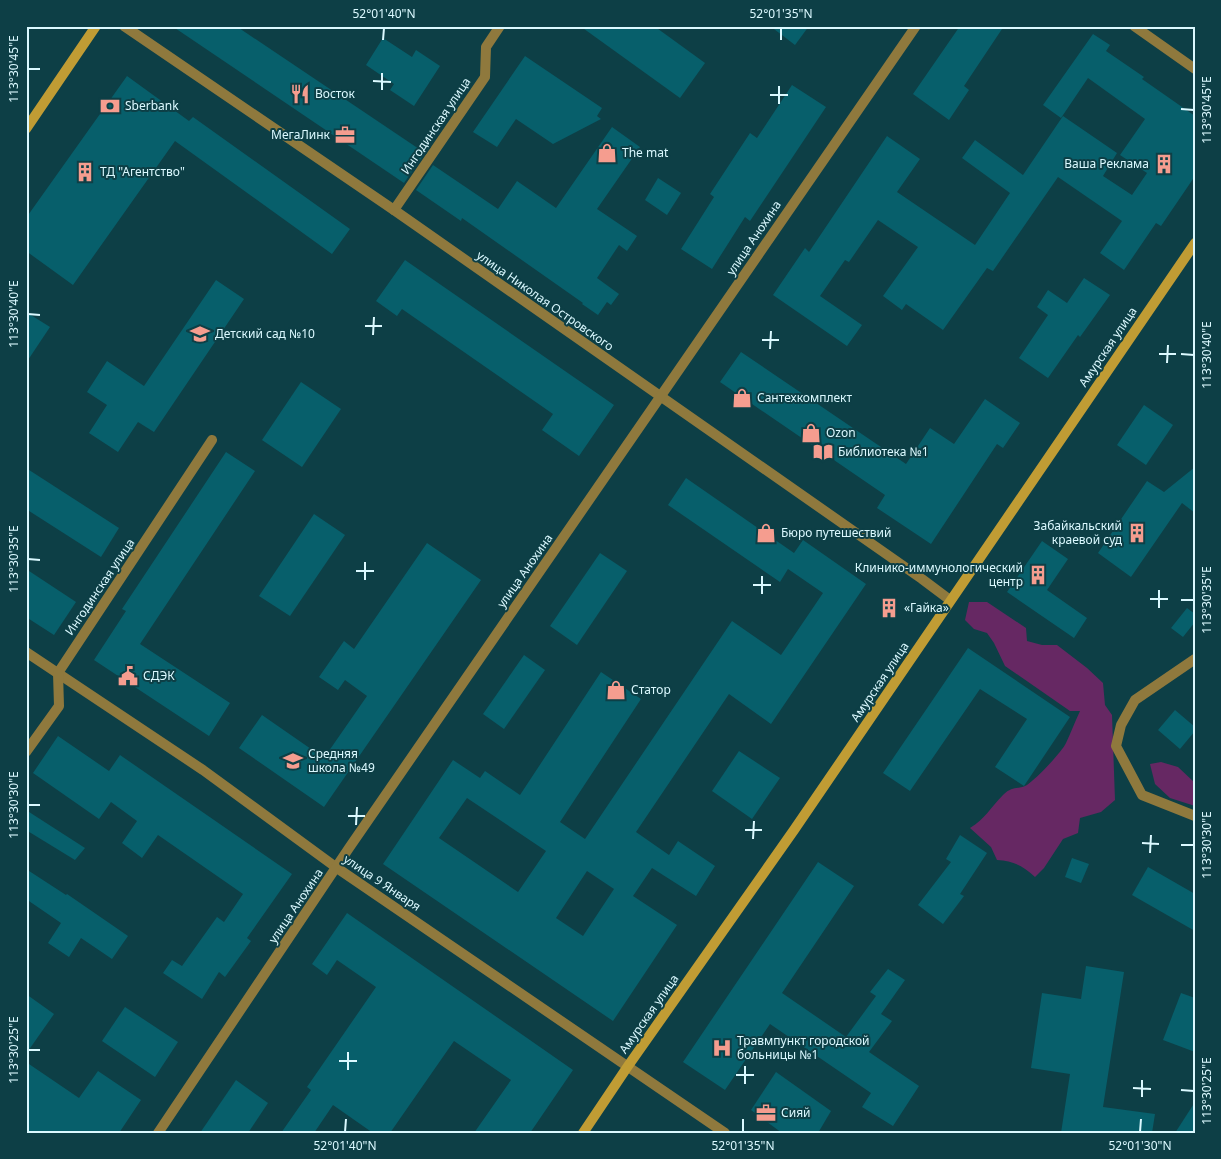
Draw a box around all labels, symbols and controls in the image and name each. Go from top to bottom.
text: 52°01'40"N [352,5,416,22]
text: 52°01'35"N [749,5,813,22]
text: 113°30'45"E [5,35,22,103]
street label: Ингодинская улица [397,74,474,178]
text: 113°30'45"E [1198,76,1215,144]
restaurant icon: Восток [289,83,311,105]
place label: Восток [315,85,355,102]
bank icon: Sberbank [99,95,121,117]
place label: Sberbank [125,97,179,114]
office icon: МегаЛинк [334,124,356,146]
place label: МегаЛинк [271,126,331,143]
shop icon: The mat [596,142,618,164]
place label: The mat [622,144,669,161]
building icon: Ваша Реклама [1153,153,1175,175]
place label: Ваша Реклама [1064,155,1149,172]
building icon: ТД "Агентство" [74,161,96,183]
place label: ТД "Агентство" [100,163,185,180]
street label: улица Анохина [722,197,785,278]
street label: улица Николая Островского [473,247,617,355]
text: 113°30'40"E [5,280,22,348]
street label: Амурская улица [1075,303,1141,390]
text: 113°30'40"E [1198,321,1215,389]
school or university icon: Детский сад №10 [189,323,211,345]
place label: Детский сад №10 [215,325,315,342]
shop icon: Сантехкомплект [731,387,753,409]
place label: Сантехкомплект [757,389,852,406]
shop icon: Ozon [800,422,822,444]
place label: Ozon [826,424,856,441]
library icon: Библиотека №1 [812,441,834,463]
place label: Библиотека №1 [838,443,929,460]
place label: Забайкальский краевой суд [1034,517,1123,548]
shop icon: Бюро путешествий [755,522,777,544]
building icon: Забайкальский краевой суд [1126,522,1148,544]
place label: Бюро путешествий [781,524,891,541]
text: 113°30'35"E [5,525,22,593]
street label: улица Анохина [493,530,556,611]
street label: Ингодинская улица [61,535,138,639]
place label: Клинико-иммунологический центр [855,559,1023,590]
building icon: Клинико-иммунологический центр [1027,564,1049,586]
text: 113°30'35"E [1198,566,1215,634]
building icon: «Гайка» [878,597,900,619]
place label: «Гайка» [904,599,949,616]
street label: Амурская улица [847,638,913,725]
public building icon: СДЭК [117,665,139,687]
place label: СДЭК [143,667,175,684]
shop icon: Статор [605,679,627,701]
place label: Статор [631,681,671,698]
place label: Средняя школа №49 [308,745,375,776]
school or university icon: Средняя школа №49 [282,750,304,772]
text: 113°30'30"E [5,771,22,839]
text: 113°30'30"E [1198,811,1215,879]
street label: улица 9 Января [340,850,424,915]
street label: улица Анохина [264,865,327,946]
street label: Амурская улица [615,971,682,1057]
text: 113°30'25"E [5,1016,22,1084]
place label: Травмпункт городской больницы №1 [737,1032,870,1063]
hospital icon: Травмпункт городской больницы №1 [711,1037,733,1059]
text: 113°30'25"E [1198,1057,1215,1125]
office icon: Сияй [755,1102,777,1124]
place label: Сияй [781,1104,811,1121]
text: 52°01'40"N [313,1137,377,1154]
text: 52°01'35"N [711,1137,775,1154]
text: 52°01'30"N [1108,1137,1172,1154]

